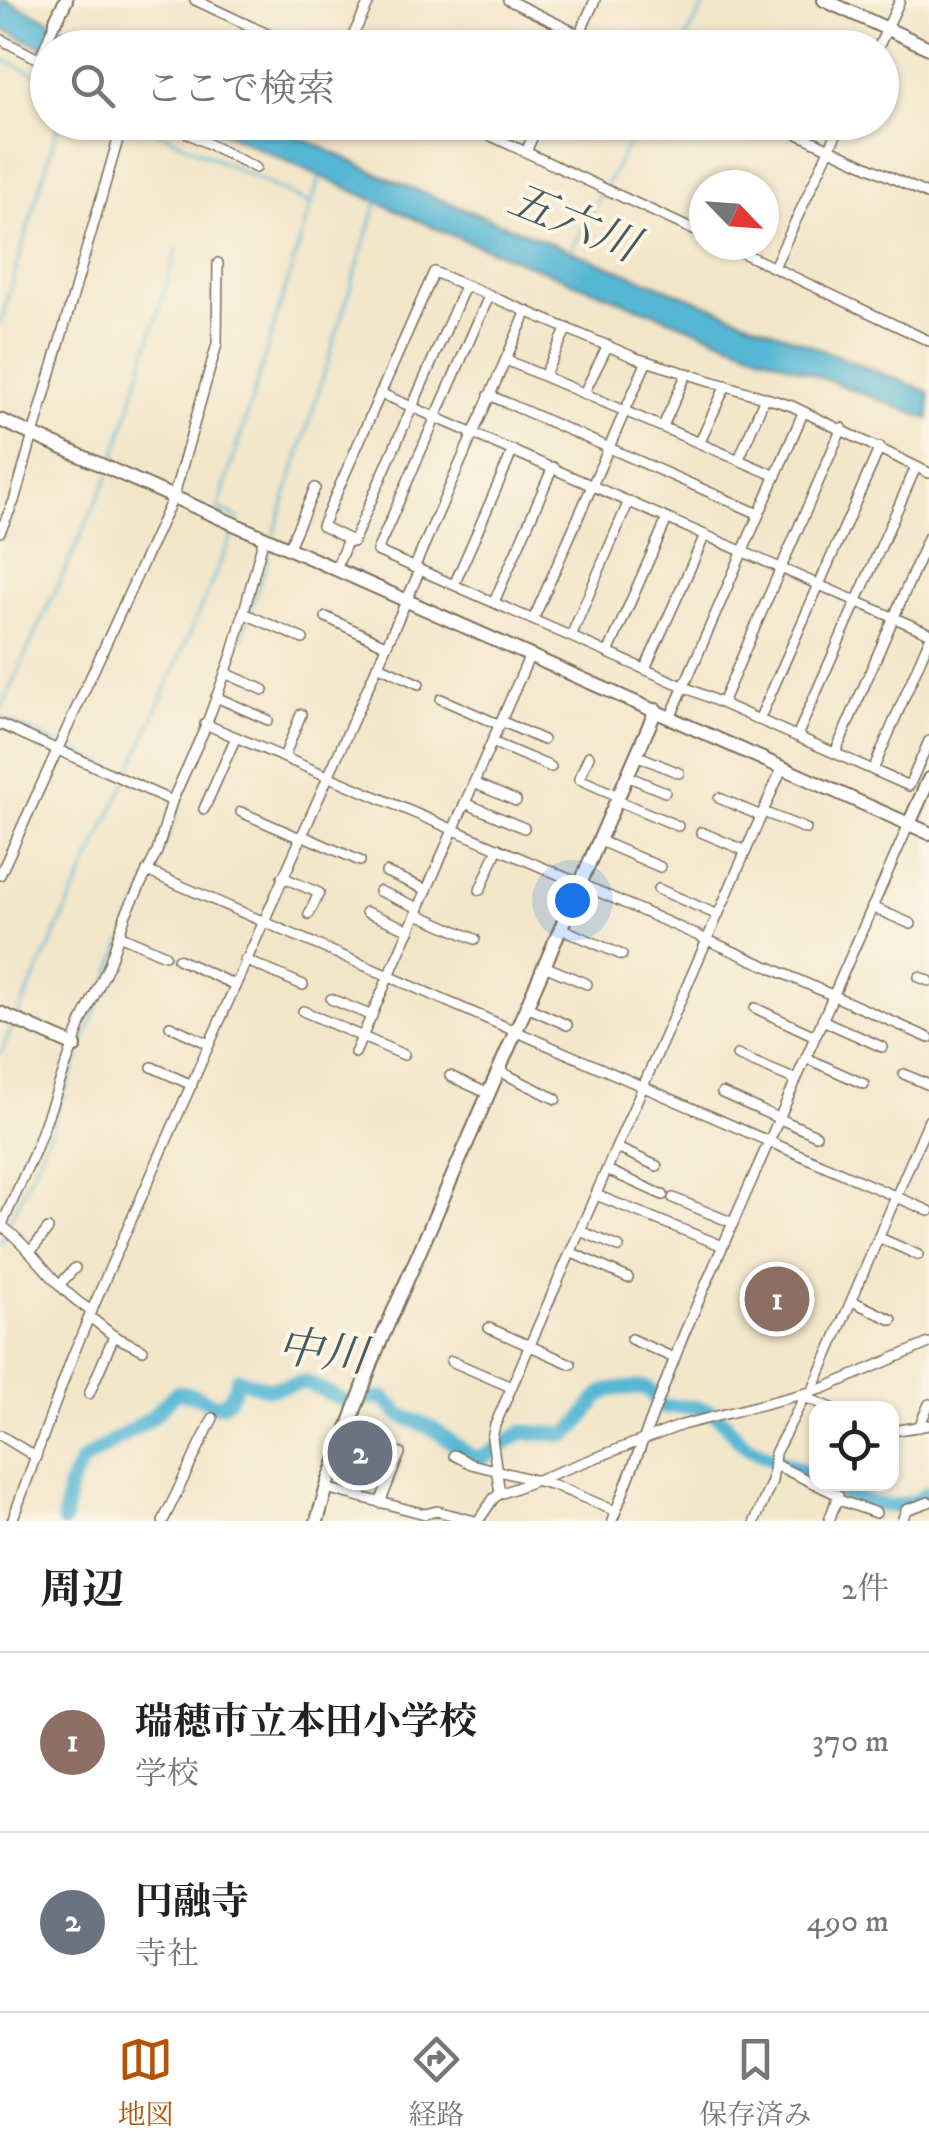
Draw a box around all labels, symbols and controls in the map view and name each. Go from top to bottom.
search box [30,30,899,140]
icon: search [65,58,120,113]
text: ここで検索 [145,66,335,114]
north arrow [689,170,779,260]
water label: 五六川 [500,173,651,277]
your location [547,875,598,926]
pin: 1 [744,1262,810,1336]
water label: 中川 [274,1320,375,1387]
map controls [809,1401,899,1491]
button: locate [809,1401,899,1491]
pin: 2 [328,1416,392,1490]
text: 周辺 [40,1565,124,1617]
text: 2件 [841,1570,889,1610]
text: 瑞穂市立本田小学校 [135,1699,477,1747]
text: 1 [67,1722,78,1762]
text: 370 m [812,1722,889,1762]
text: 学校 [135,1755,199,1795]
text: 円融寺 [135,1879,249,1927]
text: 2 [65,1902,80,1942]
text: 490 m [806,1902,889,1942]
text: 寺社 [135,1935,199,1975]
tab: 地図 [117,2032,174,2133]
tab: 経路 [408,2032,465,2133]
tab: 保存済み [699,2032,812,2133]

